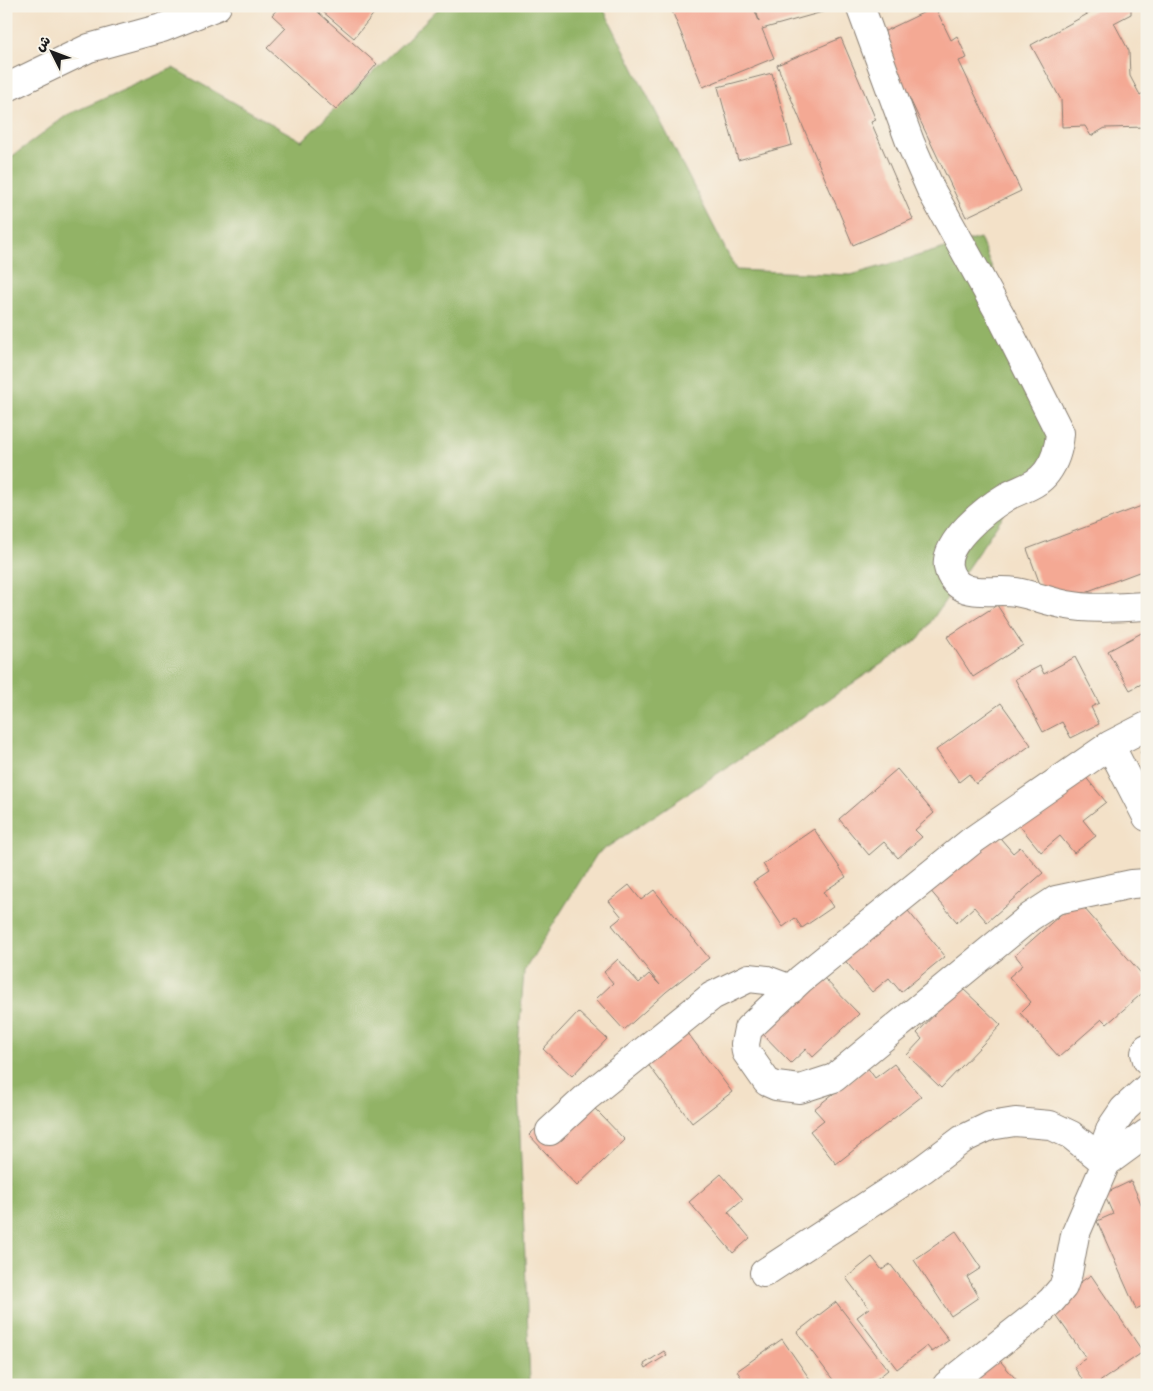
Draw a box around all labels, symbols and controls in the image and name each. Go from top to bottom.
north arrow [28,28,78,78]
text: ش [28,30,57,58]

